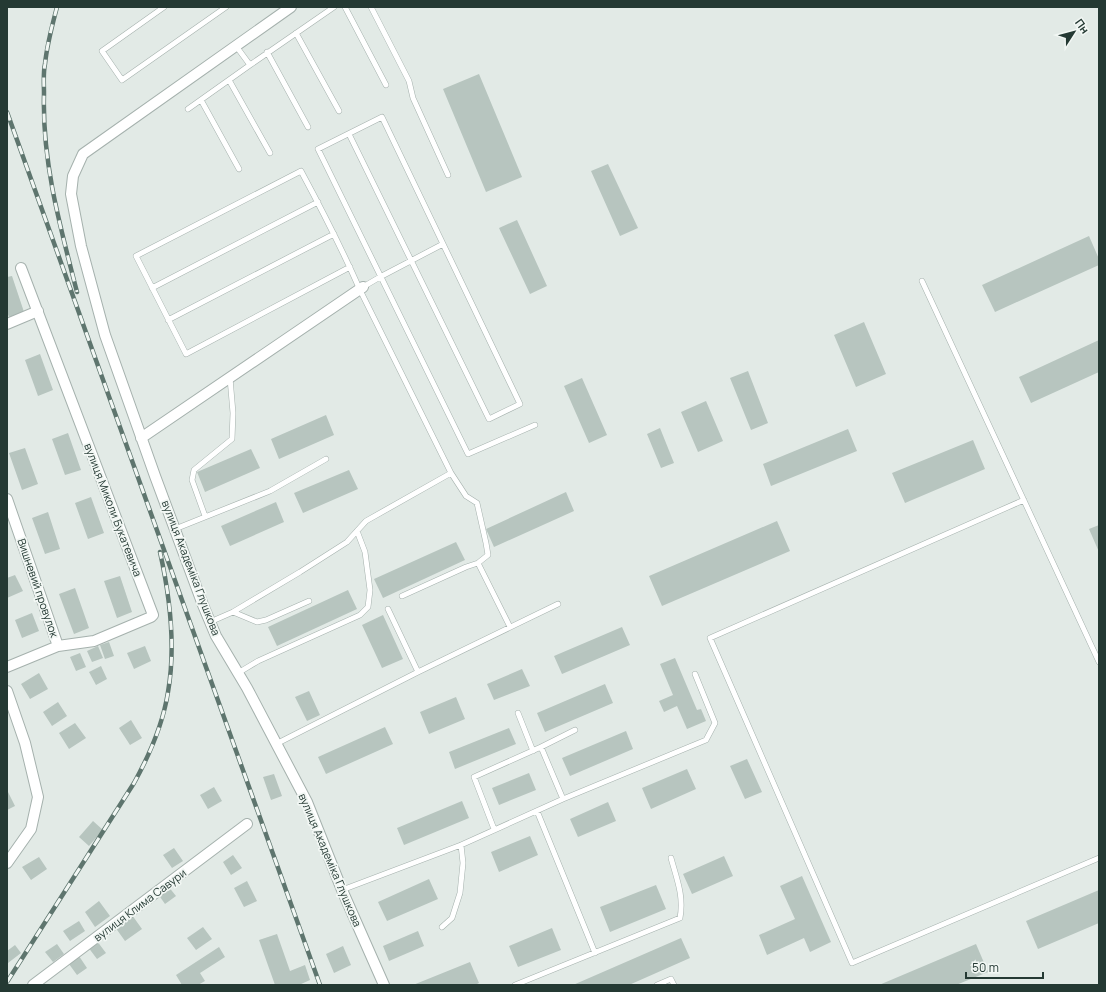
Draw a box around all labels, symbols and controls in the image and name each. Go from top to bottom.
north arrow [1054,12,1094,52]
text: Пн [1072,15,1093,36]
street label: вулиця Миколи Букатевича [81,441,146,579]
street label: вулиця Академіка Глушкова [159,498,224,638]
street label: Вишневий провулок [14,536,63,640]
street label: вулиця Академіка Глушкова [295,791,365,929]
street label: вулиця Клима Савури [90,865,189,944]
scale bar [966,954,1043,980]
text: 50 m [972,959,999,976]

